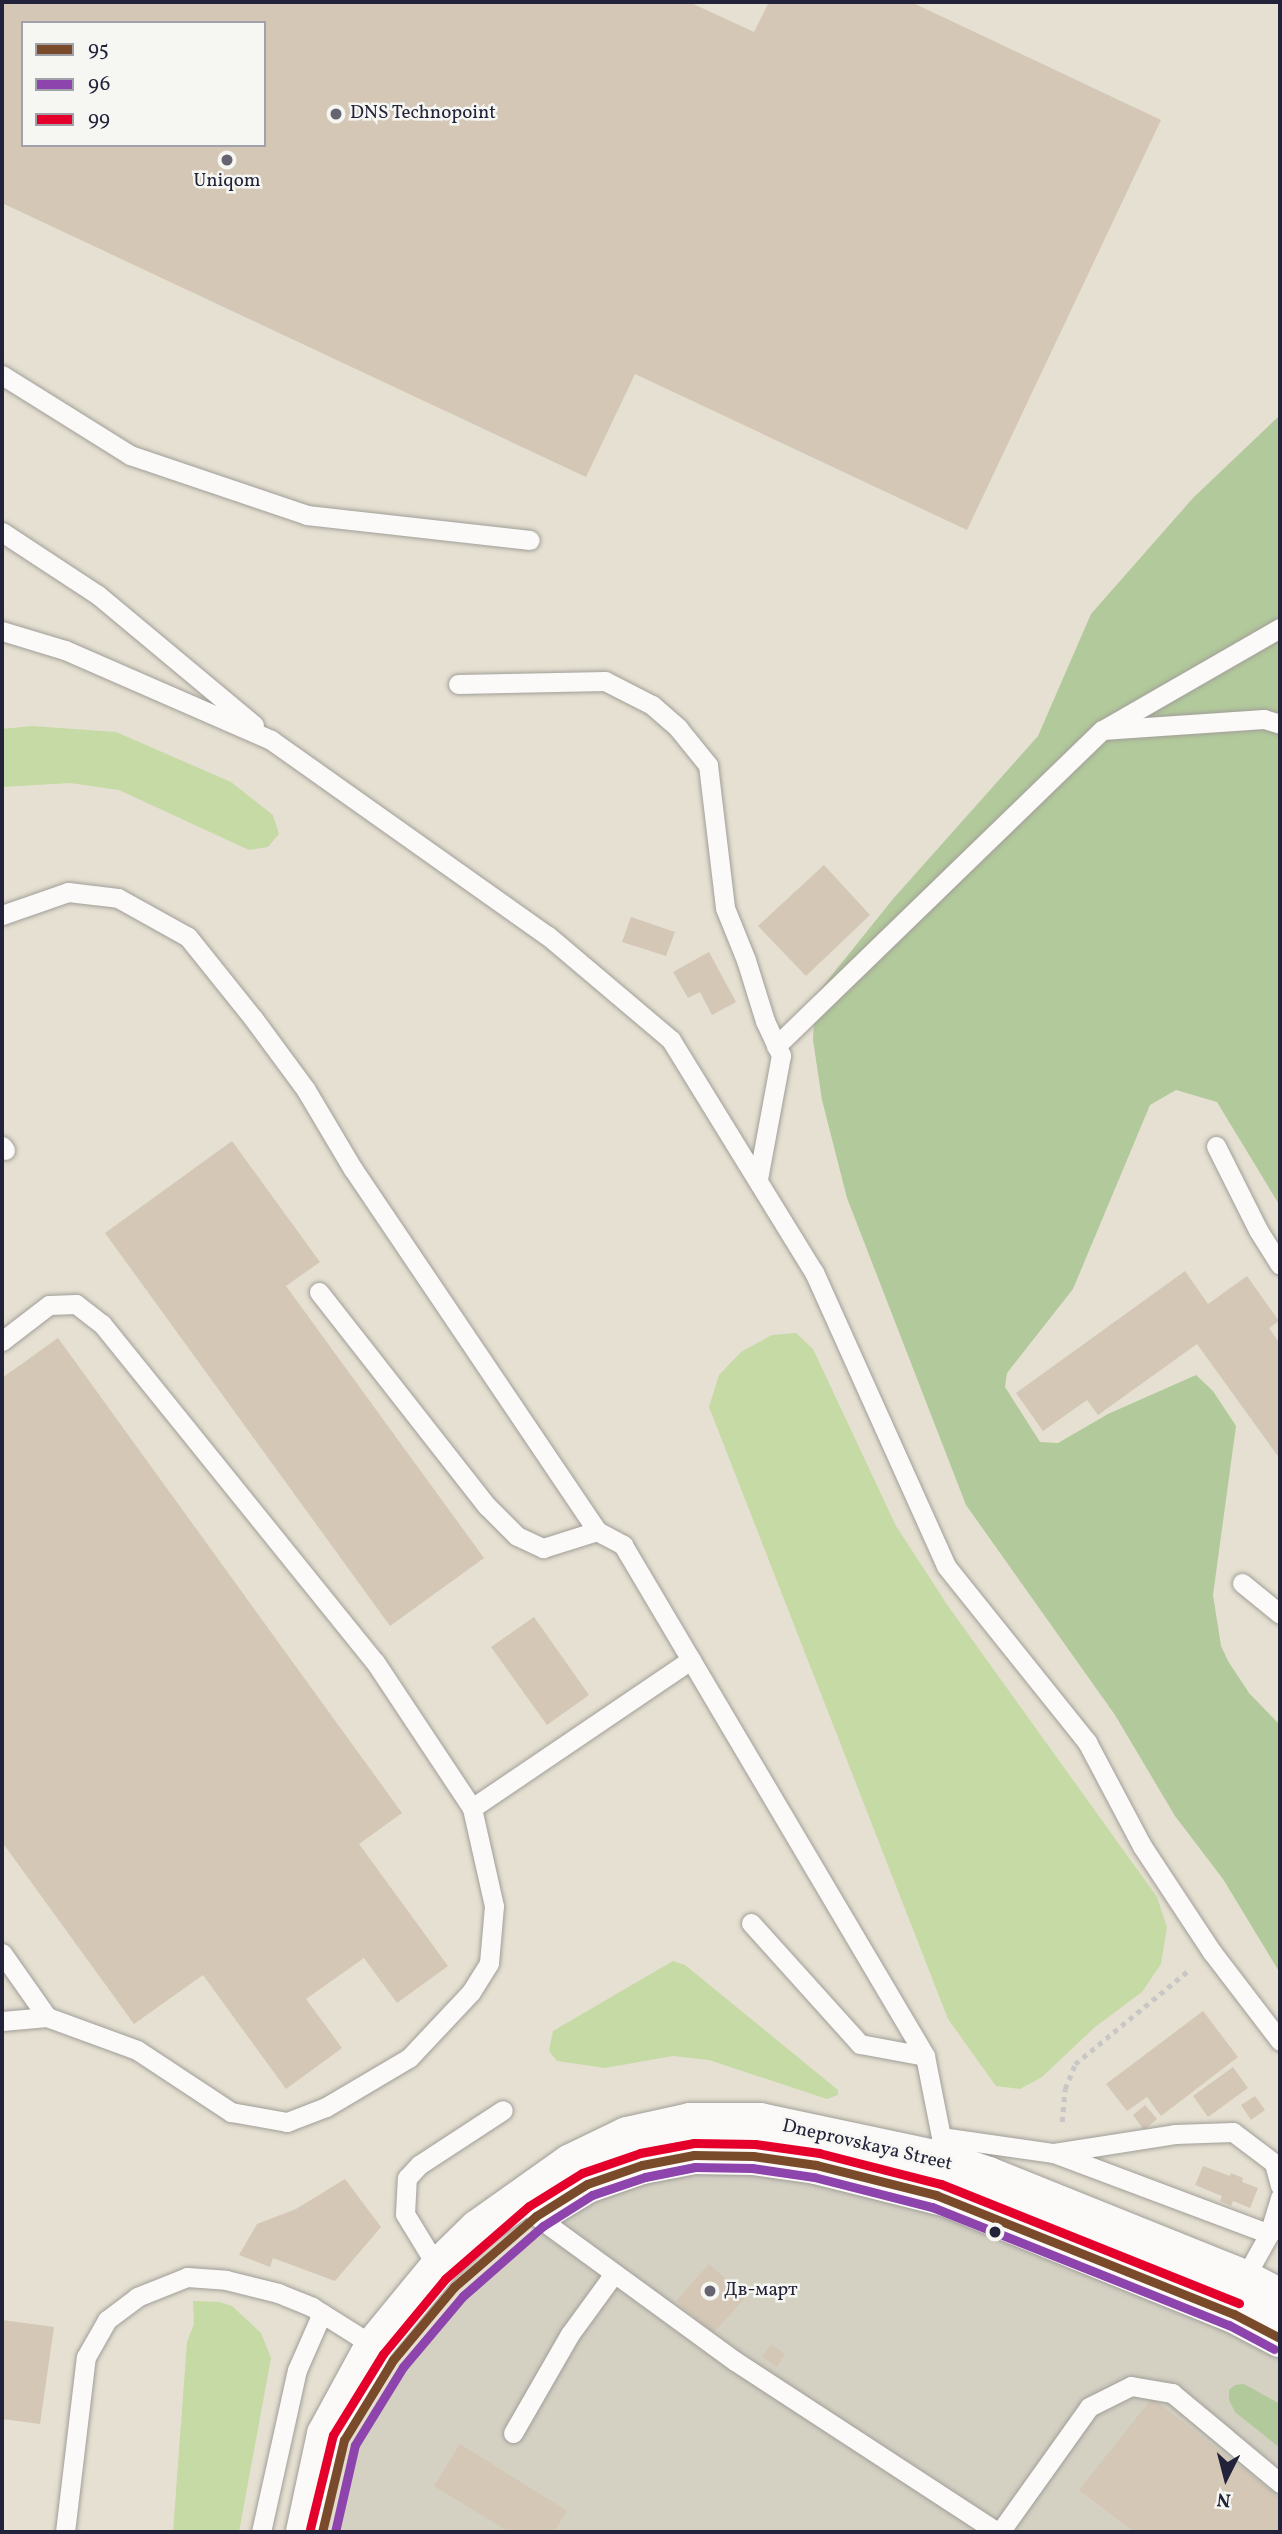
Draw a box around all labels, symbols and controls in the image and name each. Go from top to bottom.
legend [21,21,266,147]
text: 95 [88,35,109,64]
text: 96 [88,70,110,99]
place label: DNS Technopoint [350,103,497,125]
text: 99 [88,105,110,134]
marker: DNS Technopoint [328,106,344,122]
marker: Uniqom [219,152,235,168]
place label: Uniqom [193,171,261,193]
street label: Dneprovskaya Street [780,2115,954,2177]
unlabelled marker [988,2225,1002,2239]
place label: Дв-март [724,2280,798,2302]
marker: Дв-март [702,2283,718,2299]
north arrow [1191,2443,1261,2513]
text: N [1216,2485,1232,2513]

